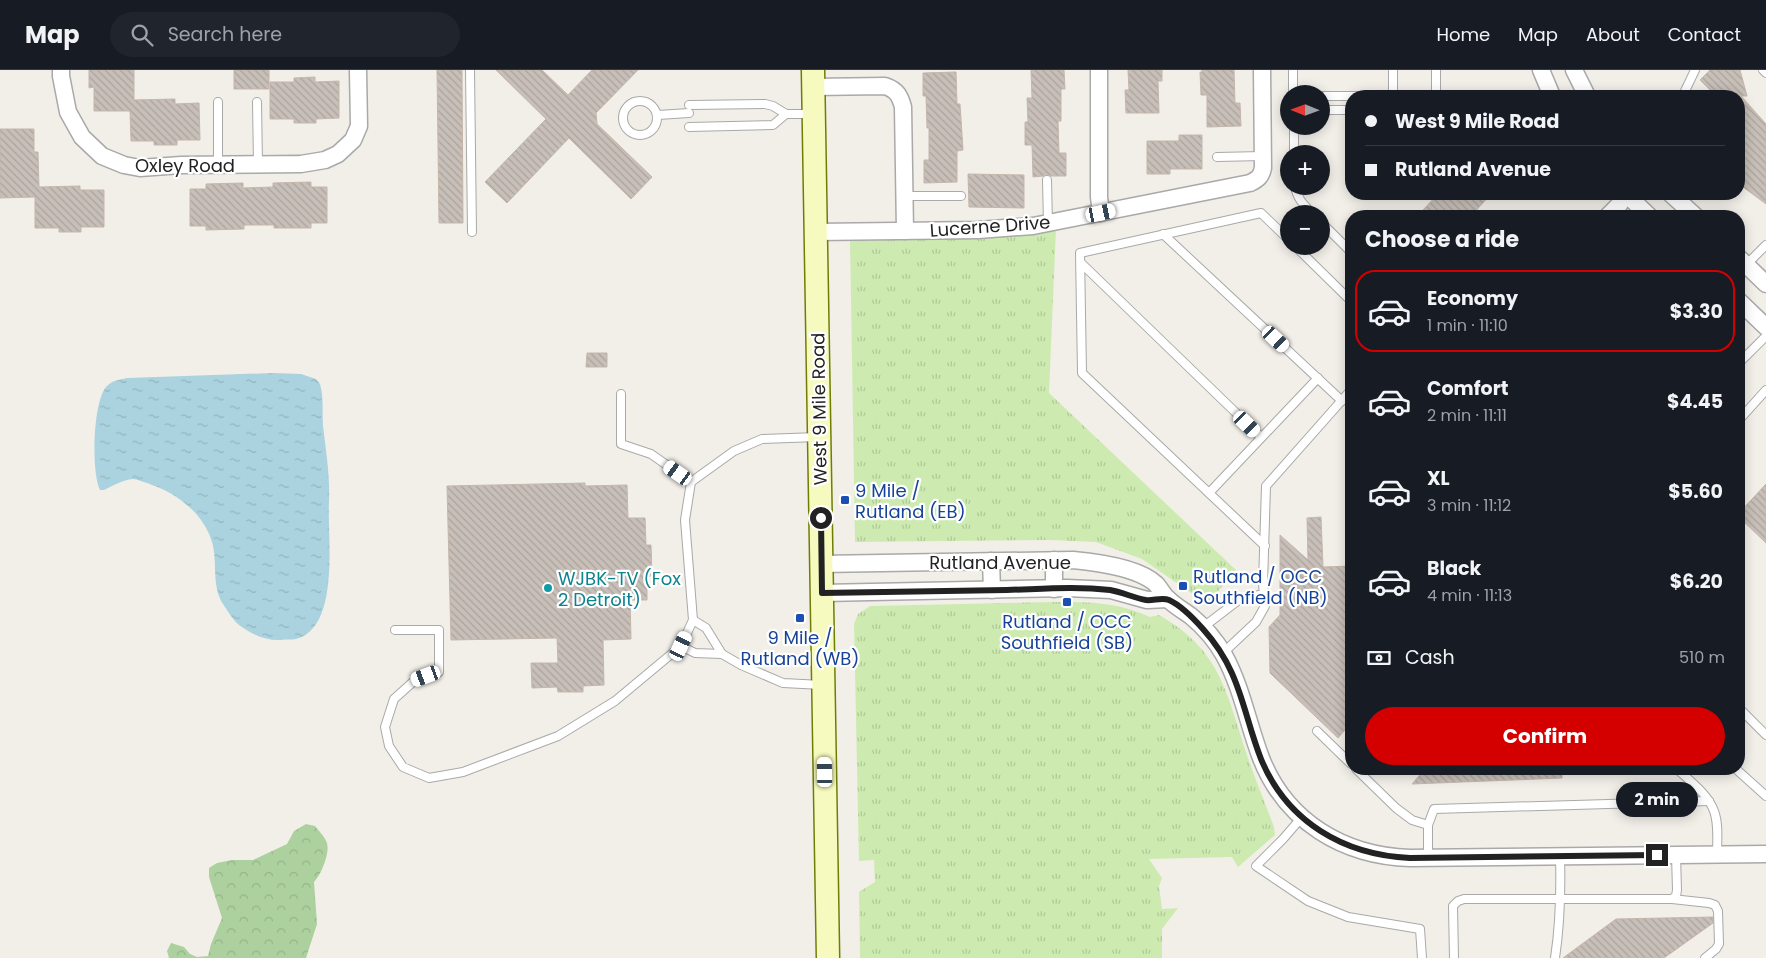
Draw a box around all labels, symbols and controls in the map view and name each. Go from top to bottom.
search box [110,12,460,57]
text: Map [25,18,80,51]
icon: search [128,21,156,49]
text: Search here [168,21,282,48]
text: Home [1436,22,1490,47]
text: Map [1518,22,1558,47]
text: About [1586,22,1640,47]
text: Contact [1668,22,1741,47]
north arrow [1280,85,1330,135]
map controls [1280,85,1330,255]
text: West 9 Mile Road [1395,108,1559,135]
button: + [1280,145,1330,195]
street label: Oxley Road [135,153,235,178]
text: Rutland Avenue [1395,156,1551,183]
car [1084,203,1117,223]
button: − [1280,205,1330,255]
street label: Lucerne Drive [929,209,1051,243]
text: Choose a ride [1365,224,1519,255]
text: Economy [1427,285,1518,312]
icon: car [1367,289,1412,334]
text: $3.30 [1670,298,1723,325]
text: 1 min · 11:10 [1427,314,1508,337]
car [1259,323,1292,355]
street label: West 9 Mile Road [805,332,833,486]
text: Comfort [1427,375,1509,402]
icon: car [1367,379,1412,424]
text: $4.45 [1667,388,1723,415]
text: 2 min · 11:11 [1427,404,1507,427]
car [1231,408,1263,440]
car [661,458,694,488]
text: XL [1427,465,1450,492]
icon: car [1367,469,1412,514]
place label: 9 Mile / Rutland (EB) [855,478,966,524]
text: $5.60 [1668,478,1723,505]
marker: 9 Mile / Rutland (EB) [839,494,851,506]
text: 3 min · 11:12 [1427,494,1511,517]
route start [810,507,832,529]
street label: Rutland Avenue [929,550,1071,575]
text: Black [1427,555,1481,582]
icon: car [1367,559,1412,604]
place label: Rutland / OCC Southfield (NB) [1193,564,1328,610]
place label: WJBK-TV (Fox 2 Detroit) [558,566,681,612]
text: $6.20 [1670,568,1723,595]
marker: Rutland / OCC Southfield (NB) [1177,580,1189,592]
marker: WJBK-TV (Fox 2 Detroit) [542,582,554,594]
text: 4 min · 11:13 [1427,584,1512,607]
marker: Rutland / OCC Southfield (SB) [1061,596,1073,608]
place label: Rutland / OCC Southfield (SB) [1001,609,1133,655]
marker: 9 Mile / Rutland (WB) [794,612,806,624]
place label: 9 Mile / Rutland (WB) [740,625,860,671]
car [667,629,694,663]
icon: cash [1365,644,1393,672]
text: Cash [1405,644,1455,671]
text: 510 m [1679,646,1725,669]
car [409,664,442,688]
button: Confirm [1365,707,1725,765]
car [817,757,832,787]
callout: 2 min [1616,782,1698,818]
text: 2 min [1635,788,1679,811]
route end [1646,844,1668,866]

